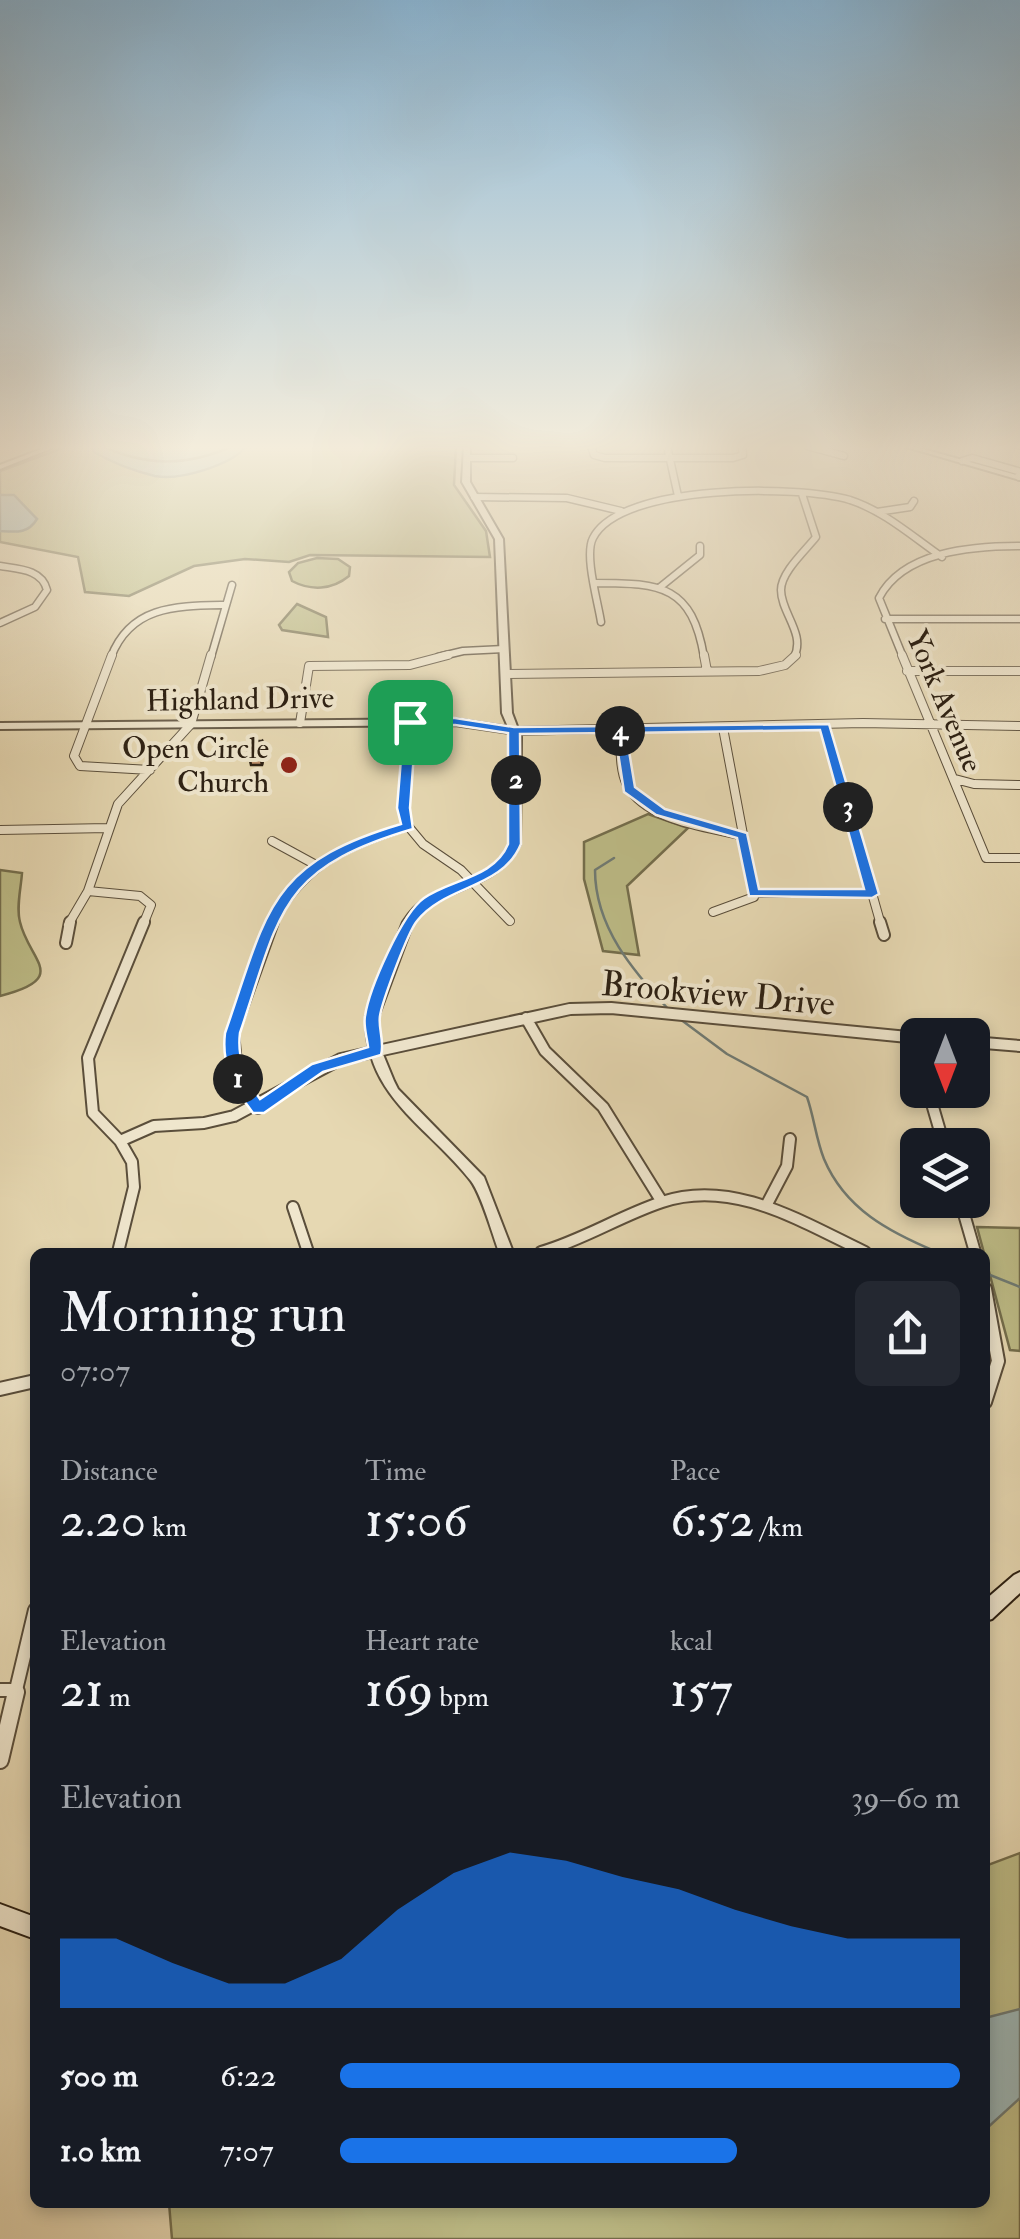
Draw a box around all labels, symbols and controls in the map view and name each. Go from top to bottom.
street label: York Avenue [898,625,991,778]
street label: Highland Drive [146,679,334,720]
pin [368,680,453,765]
icon: arrive [383,695,438,750]
pin: 4 [595,706,645,756]
text: 4 [612,713,628,748]
place label: Open Circle Church [122,730,269,801]
marker: Open Circle Church [278,754,300,776]
pin: 2 [491,755,541,805]
text: 2 [509,762,523,797]
pin: 3 [823,782,873,832]
text: 3 [843,789,853,824]
street label: Brookview Drive [599,962,836,1026]
north arrow [900,1018,990,1108]
map controls [900,1018,990,1218]
pin: 1 [213,1054,263,1104]
text: 1 [233,1061,243,1096]
button: layers [900,1128,990,1218]
text: Morning run [60,1279,346,1348]
button: share [855,1281,960,1386]
text: 07:07 [60,1351,130,1391]
text: Distance [60,1454,158,1489]
text: Time [365,1454,426,1489]
text: Pace [670,1454,720,1489]
text: 2.20 [60,1489,146,1552]
text: 15:06 [365,1489,468,1552]
text: 6:52 [670,1489,755,1552]
text: km [146,1510,187,1545]
text: /km [755,1510,803,1545]
text: Elevation [60,1624,167,1659]
text: Heart rate [365,1624,479,1659]
text: kcal [670,1624,713,1659]
text: 21 [60,1659,103,1722]
text: 169 [365,1659,433,1722]
text: 157 [670,1659,733,1722]
text: m [103,1680,131,1715]
text: bpm [433,1680,489,1715]
text: Elevation [60,1778,182,1818]
text: 39–60 m [851,1778,960,1818]
text: 500 m [60,2056,138,2096]
text: 6:22 [220,2056,276,2096]
text: 1.0 km [60,2131,141,2171]
text: 7:07 [220,2131,274,2171]

